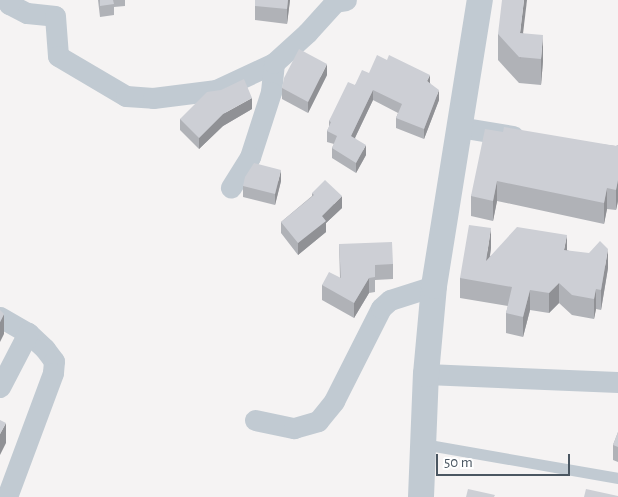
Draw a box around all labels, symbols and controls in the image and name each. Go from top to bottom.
scale bar [438,444,572,476]
text: 50 m [444,455,473,470]

